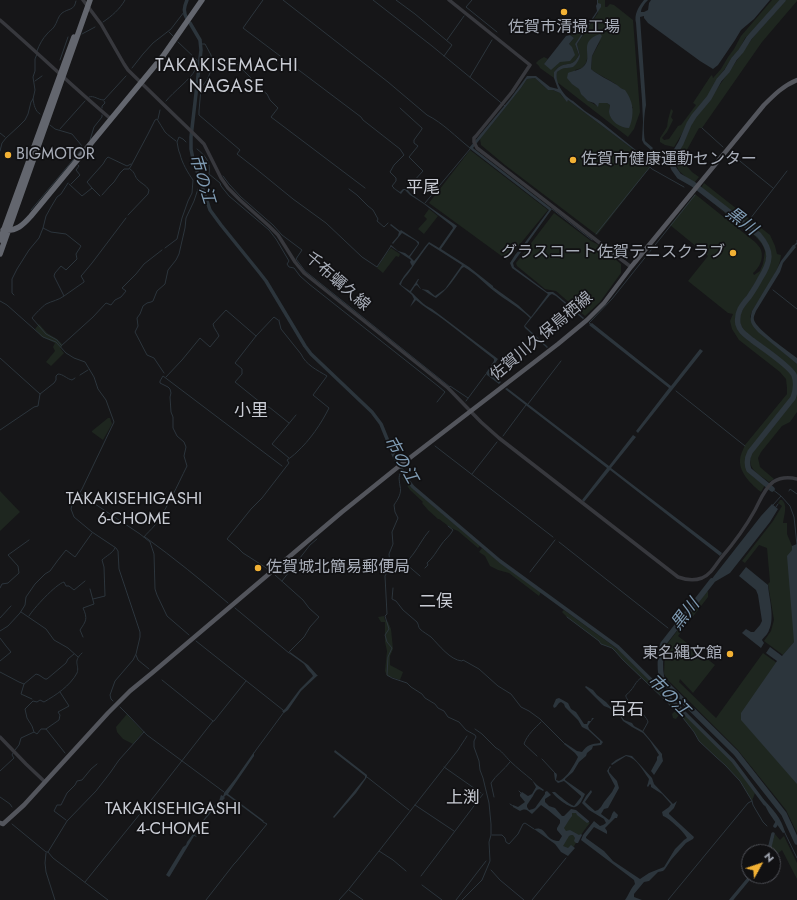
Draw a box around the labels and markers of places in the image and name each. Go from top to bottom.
marker: 佐賀市清掃工場 [559,7,569,17]
place label: 佐賀市清掃工場 [508,18,620,38]
place label: BIGMOTOR [16,145,95,165]
marker: BIGMOTOR [3,150,13,160]
place label: 佐賀市健康運動センター [581,150,757,170]
marker: 佐賀市健康運動センター [568,155,578,165]
place label: グラスコート佐賀テニスクラブ [501,243,725,263]
marker: グラスコート佐賀テニスクラブ [728,248,738,258]
place label: 佐賀城北簡易郵便局 [266,558,410,578]
marker: 佐賀城北簡易郵便局 [253,563,263,573]
place label: 東名縄文館 [642,644,722,664]
marker: 東名縄文館 [725,649,735,659]

